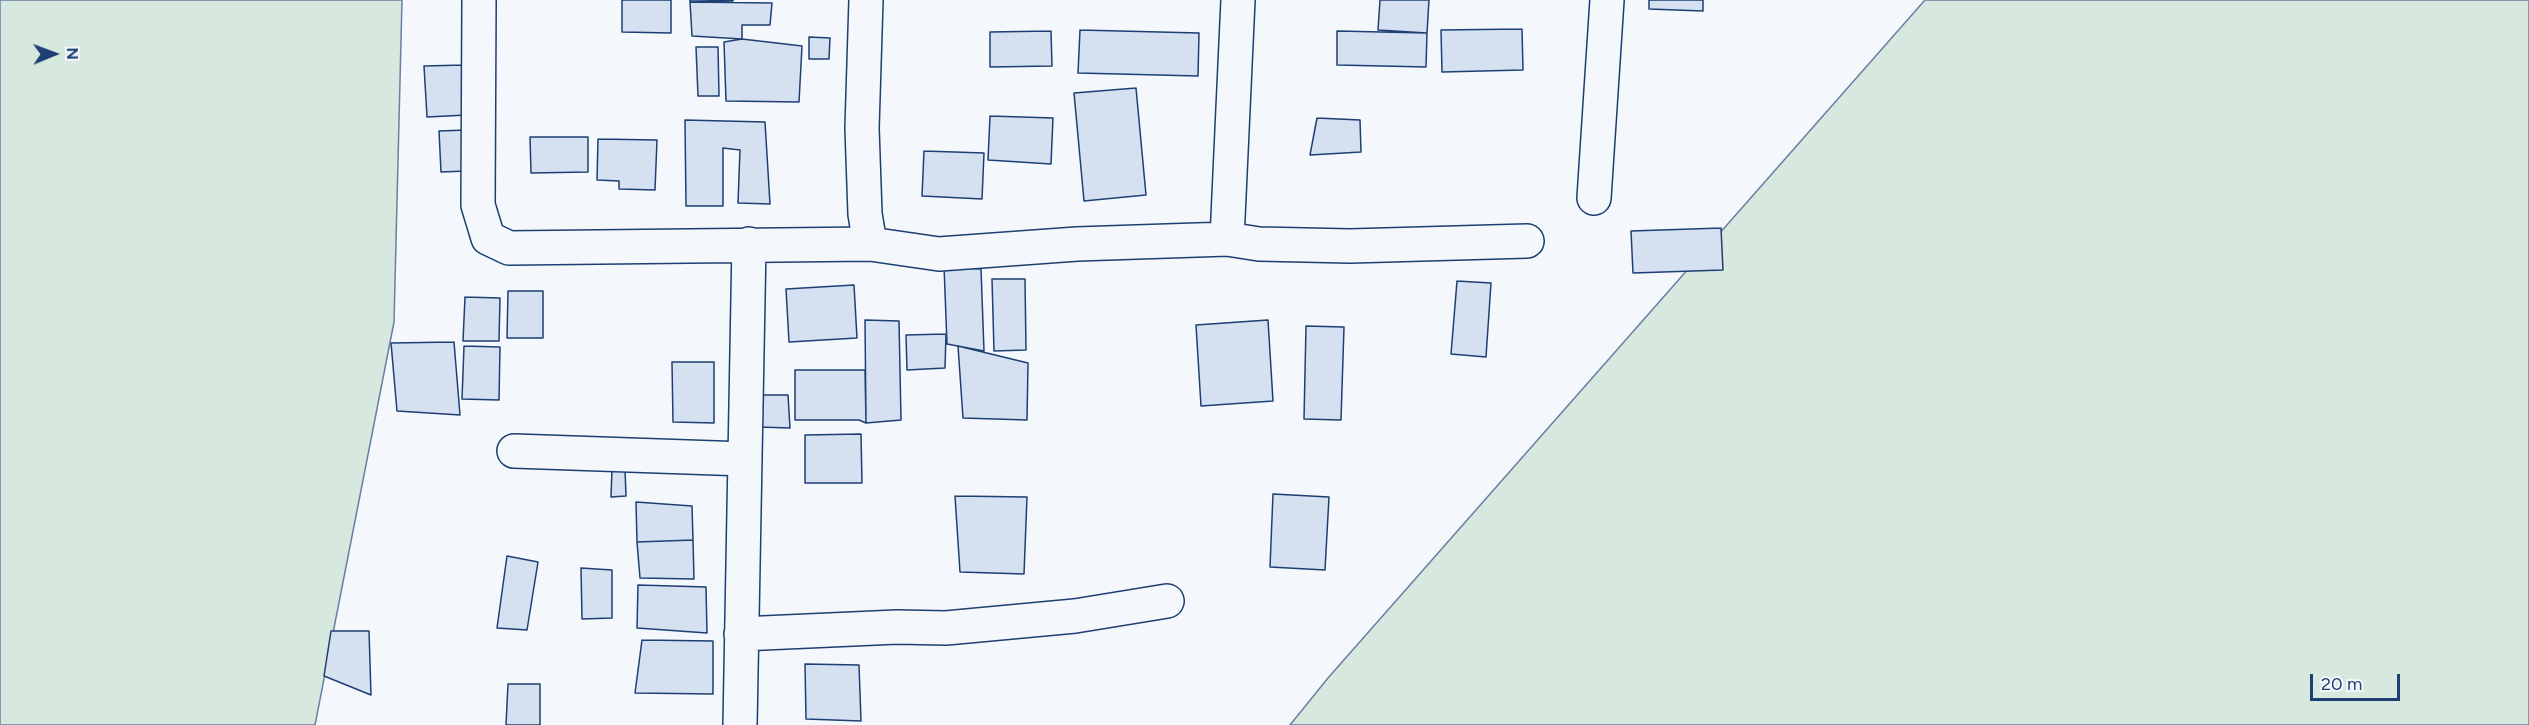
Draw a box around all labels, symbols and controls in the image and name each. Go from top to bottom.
north arrow [24,24,84,84]
text: N [63,47,82,60]
scale bar [2313,662,2403,700]
text: 20 m [2321,673,2362,695]

